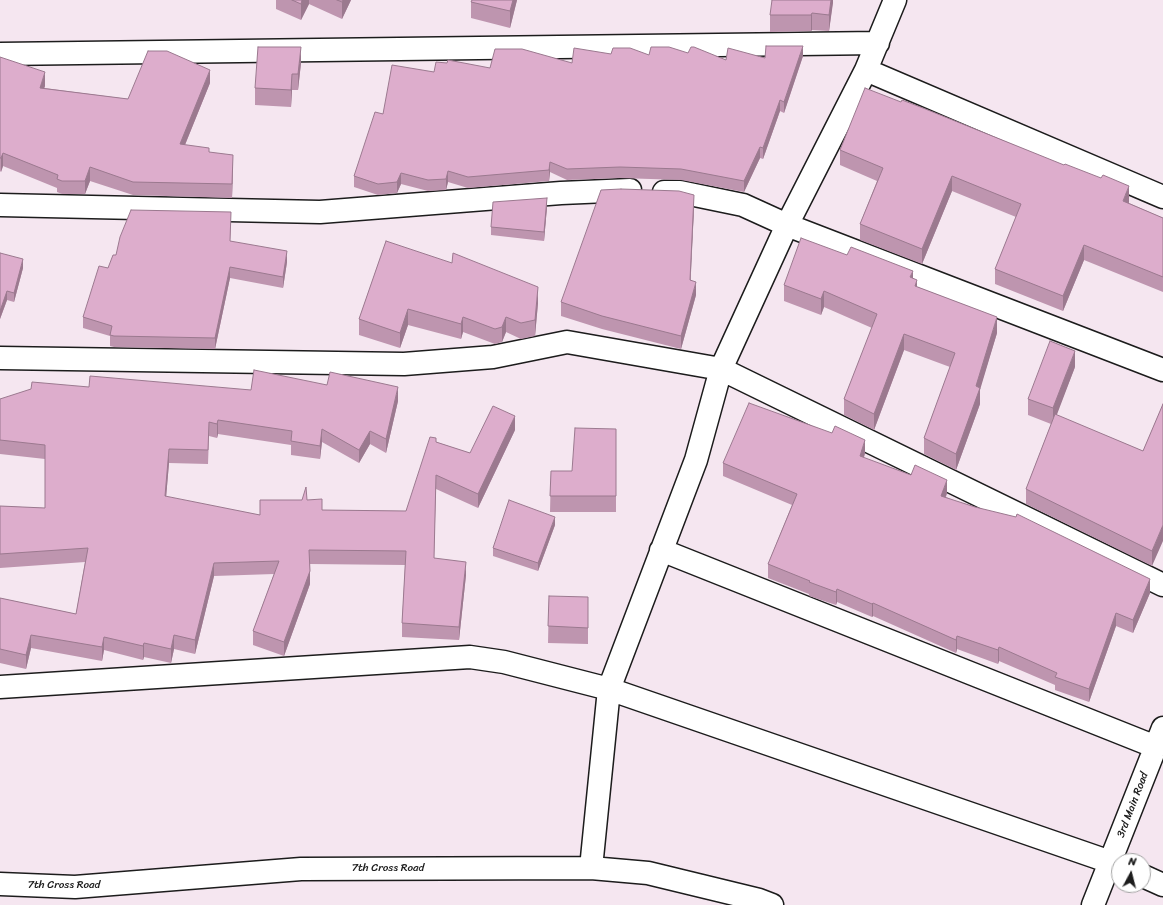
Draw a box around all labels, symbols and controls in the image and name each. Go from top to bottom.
street label: 3rd Main Road [1114,770,1152,840]
text: N [1127,852,1137,871]
north arrow [1111,853,1151,893]
street label: 7th Cross Road [352,861,424,875]
street label: 7th Cross Road [28,878,100,892]

